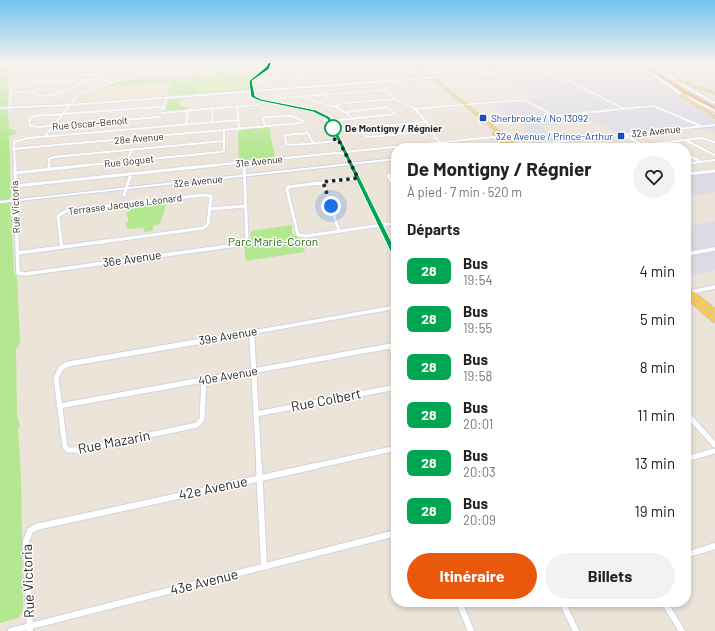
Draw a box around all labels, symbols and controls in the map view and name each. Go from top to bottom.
place label: Sherbrooke / No 13092 [491,112,588,124]
marker: Sherbrooke / No 13092 [478,113,488,123]
street label: Rue Oscar-Benoît [52,114,129,132]
marker: De Montigny / Régnier [324,119,342,137]
place label: De Montigny / Régnier [345,122,442,134]
street label: 32e Avenue [631,122,681,140]
street label: 28e Avenue [114,130,164,146]
place label: 32e Avenue / Prince-Arthur [496,130,613,142]
marker: 32e Avenue / Prince-Arthur [616,131,626,141]
street label: Rue Goguet [104,152,155,170]
street label: 31e Avenue [235,153,283,169]
button: heart [633,156,675,198]
text: De Montigny / Régnier [407,157,592,180]
street label: 32e Avenue [173,172,223,190]
street label: Rue Victoria [8,180,22,234]
text: À pied · 7 min · 520 m [407,184,522,200]
street label: Terrasse Jacques Léonard [67,191,183,217]
your location [321,196,341,216]
text: Départs [407,220,460,238]
park label: Parc Marie-Coron [228,234,318,248]
street label: 36e Avenue [102,247,162,269]
text: Bus [463,254,488,272]
text: 28 [421,262,437,279]
text: 4 min [639,262,675,280]
text: 19:54 [463,272,493,288]
text: Bus [463,302,488,320]
text: 28 [421,310,437,327]
text: 5 min [640,310,675,328]
text: 19:55 [463,320,492,336]
street label: 39e Avenue [197,323,258,347]
text: Bus [463,350,488,368]
text: 28 [421,358,437,375]
text: 8 min [640,358,675,376]
street label: 40e Avenue [197,363,259,387]
text: 19:58 [463,368,492,384]
street label: Rue Colbert [289,384,362,415]
text: Bus [463,398,488,416]
text: 28 [421,406,437,423]
text: 11 min [637,406,675,424]
text: 20:01 [463,416,493,432]
street label: Rue Mazarin [76,426,151,457]
text: Bus [463,446,488,464]
text: 28 [421,454,437,471]
text: 13 min [635,454,675,472]
text: 20:03 [463,464,496,480]
street label: 42e Avenue [177,472,249,503]
text: Bus [463,494,488,512]
text: 28 [421,502,437,519]
text: 19 min [635,502,675,520]
text: 20:09 [463,512,496,528]
street label: Rue Victoria [18,544,37,618]
button: Itinéraire [407,553,537,599]
button: Billets [545,553,675,599]
street label: 43e Avenue [168,565,240,598]

